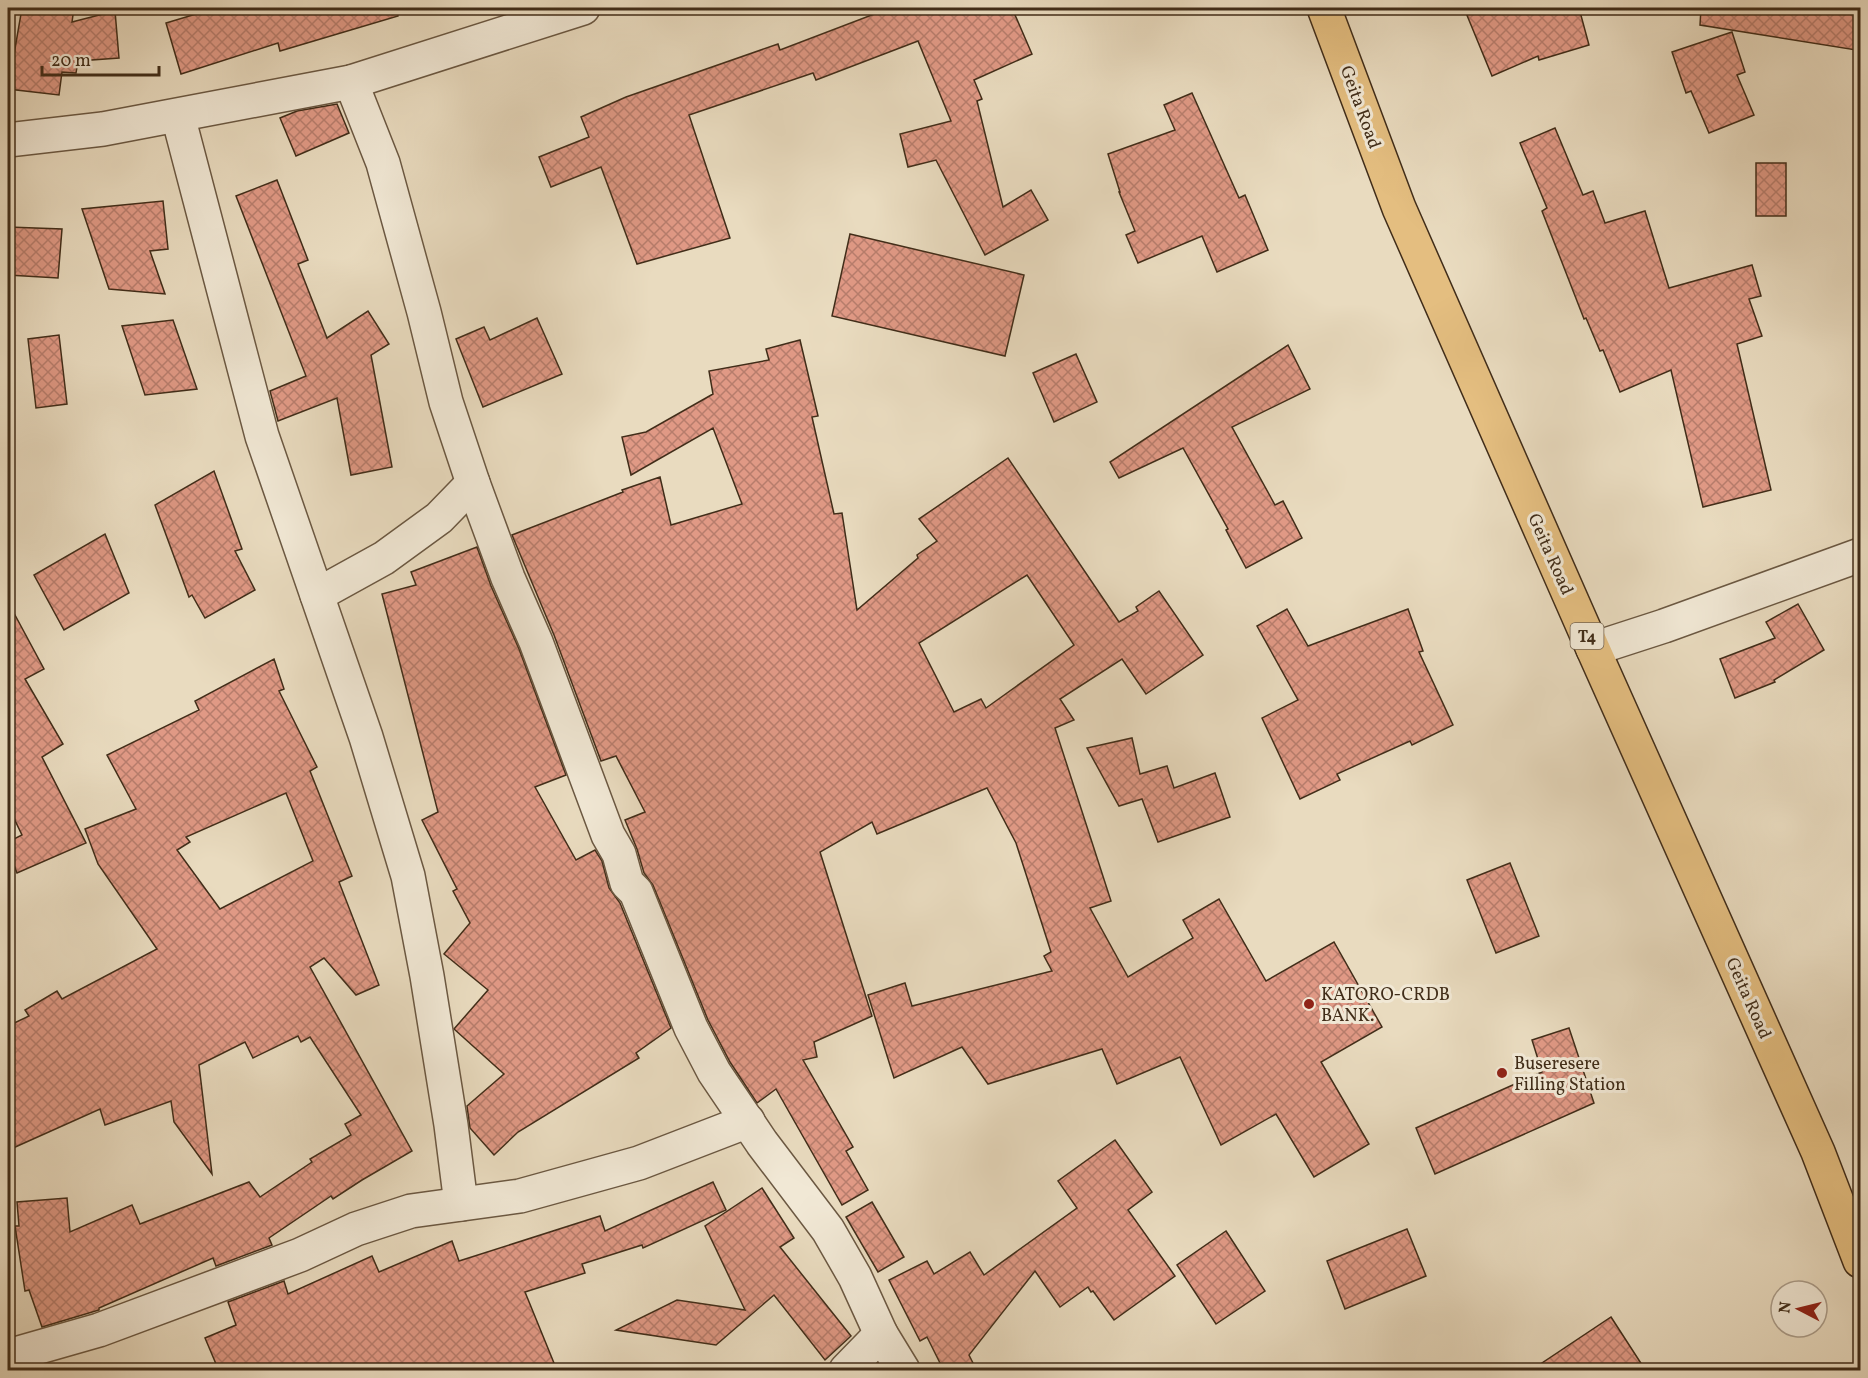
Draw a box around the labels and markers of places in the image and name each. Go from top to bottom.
place label: KATORO-CRDB BANK. [1321,983,1450,1029]
marker: KATORO-CRDB BANK. [1302,997,1316,1011]
place label: Buseresere Filling Station [1514,1052,1626,1098]
marker: Buseresere Filling Station [1495,1066,1509,1080]

